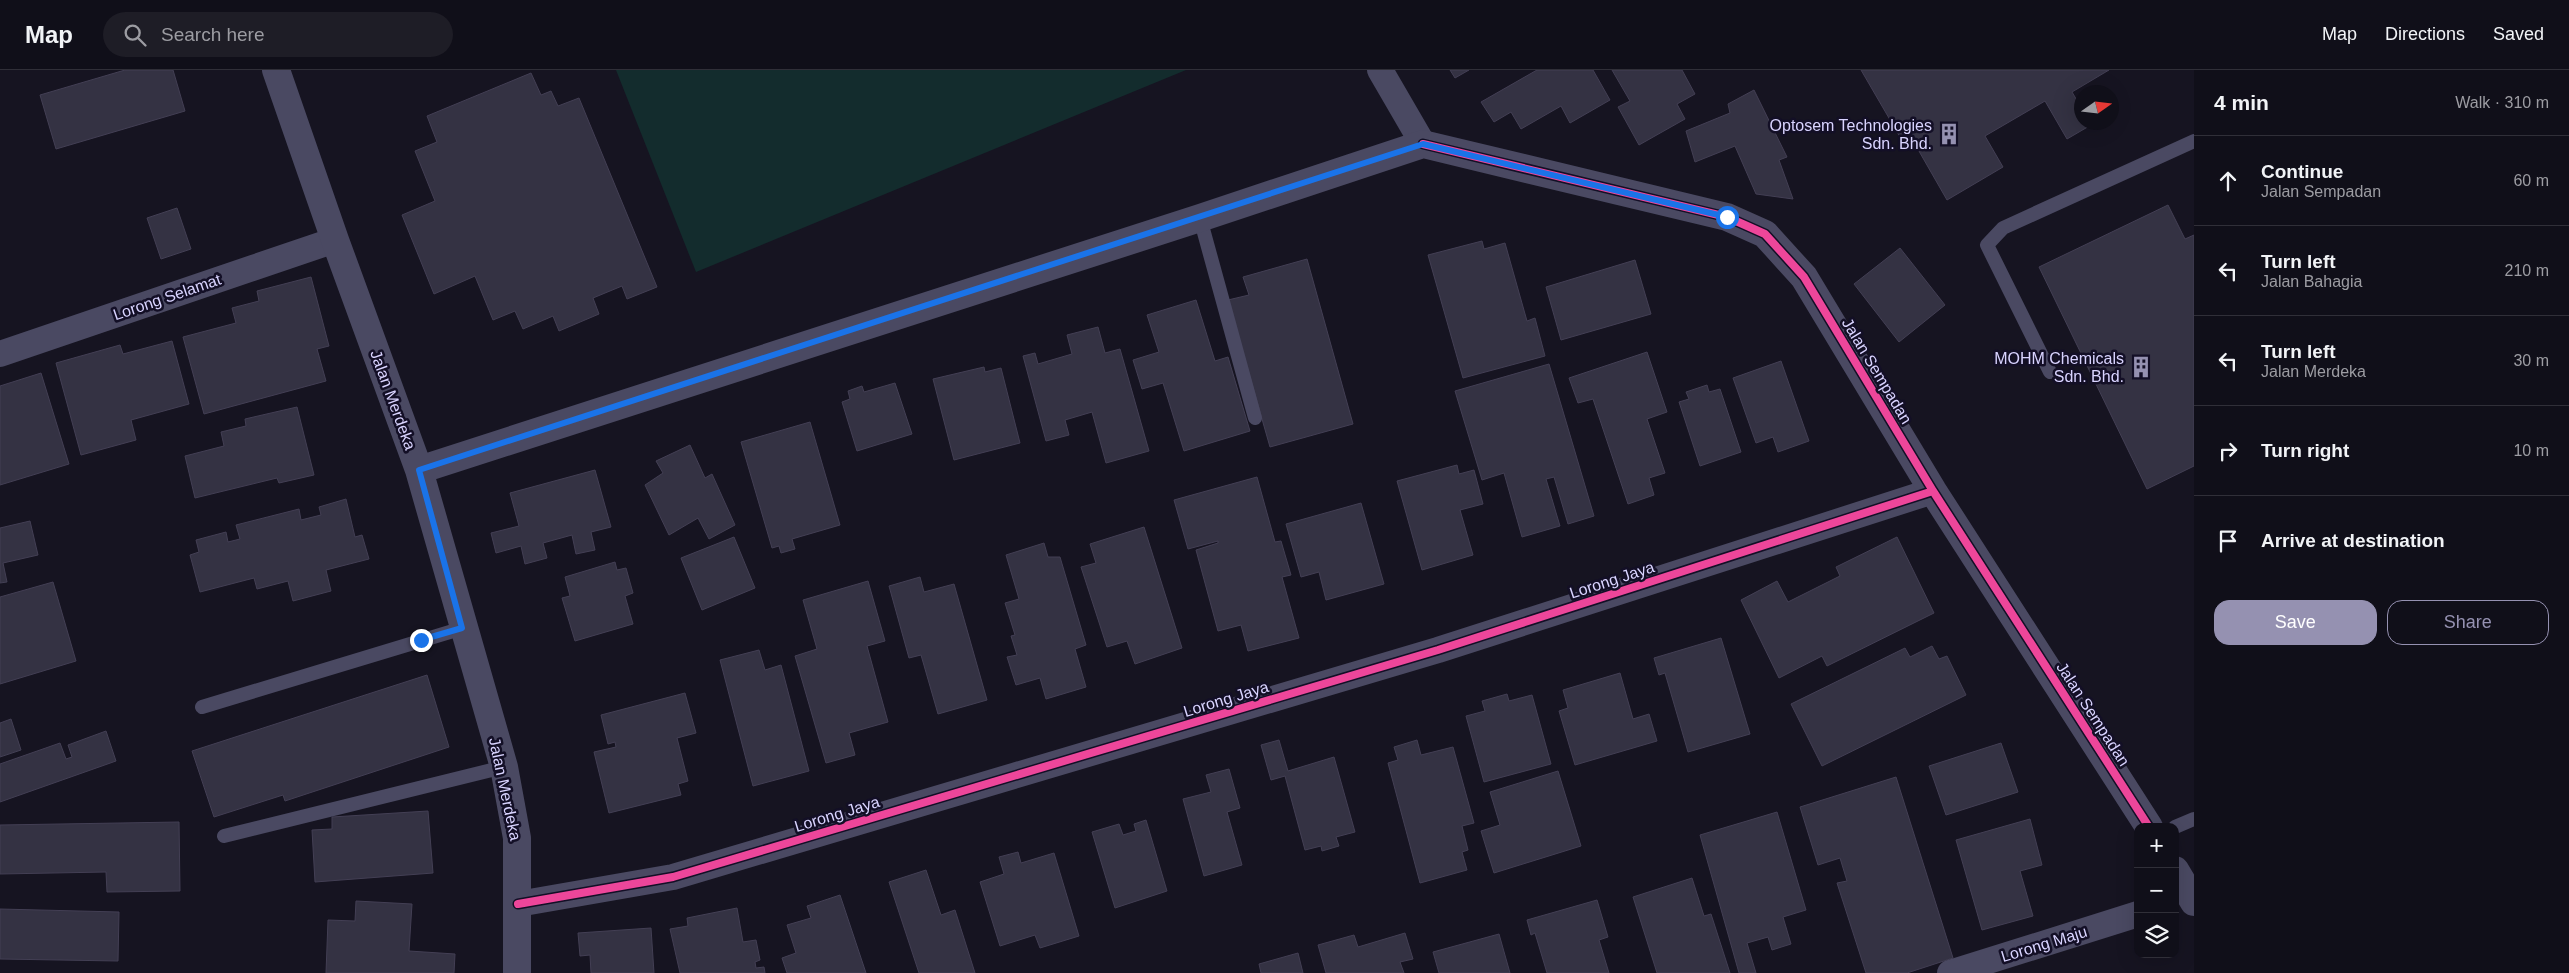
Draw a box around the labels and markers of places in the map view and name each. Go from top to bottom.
place label: Optosem Technologies Sdn. Bhd. [1770,117,1932,152]
building icon: Optosem Technologies Sdn. Bhd. [1936,121,1962,147]
place label: MOHM Chemicals Sdn. Bhd. [1994,350,2124,385]
building icon: MOHM Chemicals Sdn. Bhd. [2128,354,2154,380]

